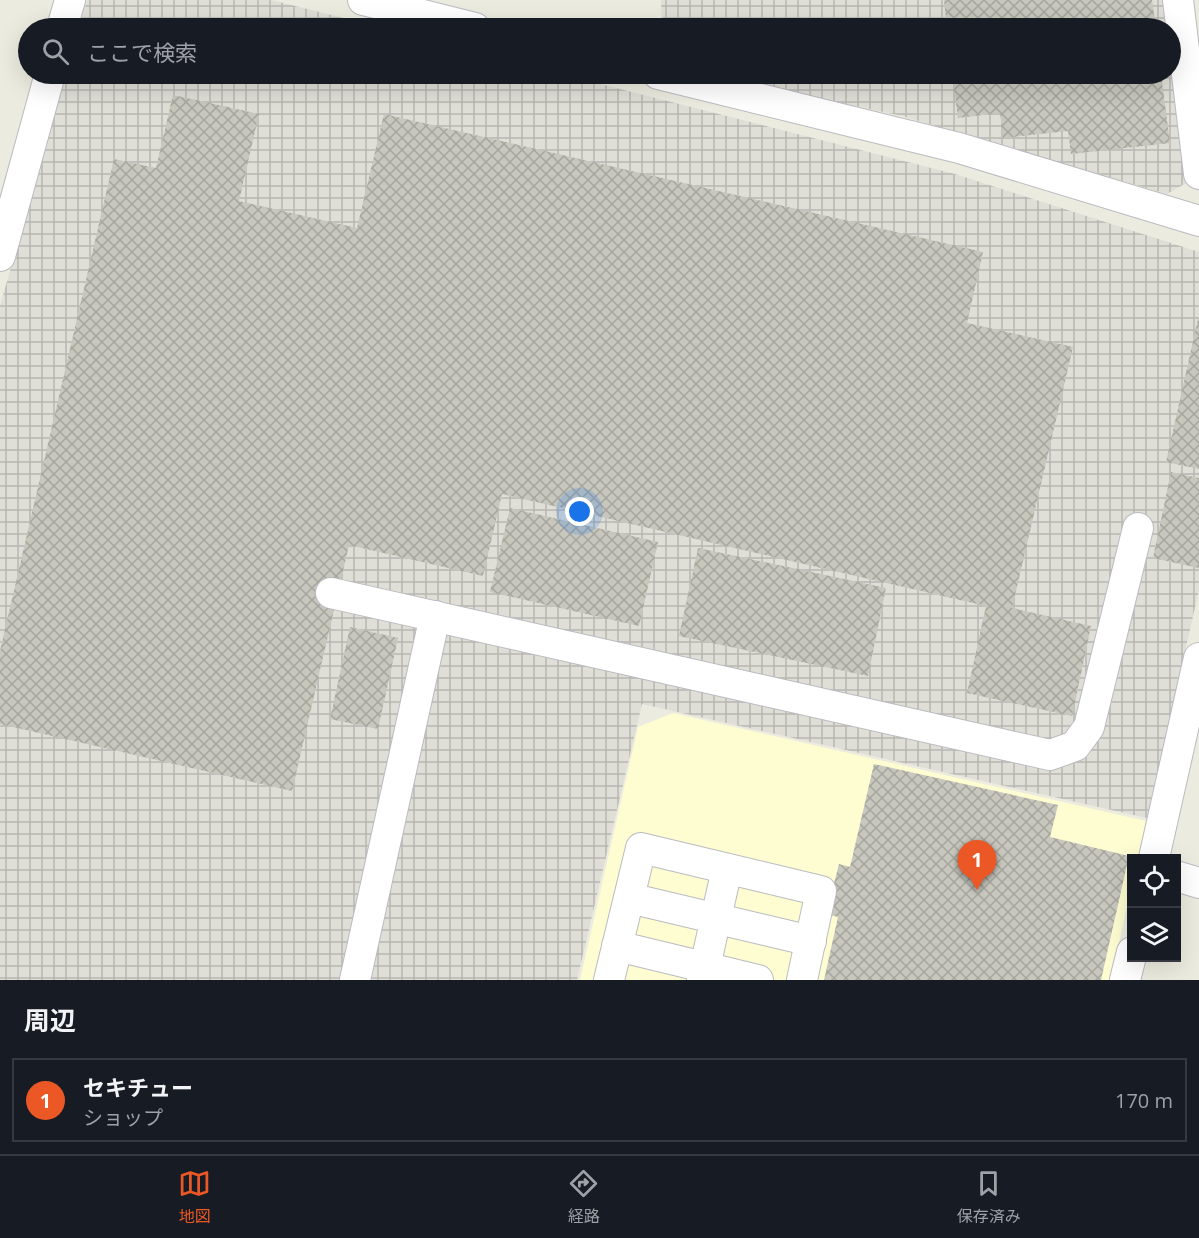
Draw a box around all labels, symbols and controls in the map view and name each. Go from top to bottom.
search box [18,18,1181,84]
icon: search [39,35,72,68]
text: ここで検索 [87,37,197,67]
your location [565,497,594,526]
pin: 1 [958,840,996,890]
map controls [1127,854,1181,962]
button: locate [1127,854,1181,908]
button: layers [1127,908,1181,962]
text: 周辺 [24,1002,76,1038]
text: セキチュー [83,1072,193,1102]
text: 1 [40,1087,51,1114]
text: 170 m [1115,1087,1173,1114]
text: ショップ [83,1104,163,1131]
tab: 地図 [178,1167,211,1227]
tab: 経路 [567,1167,600,1227]
tab: 保存済み [957,1167,1021,1227]

